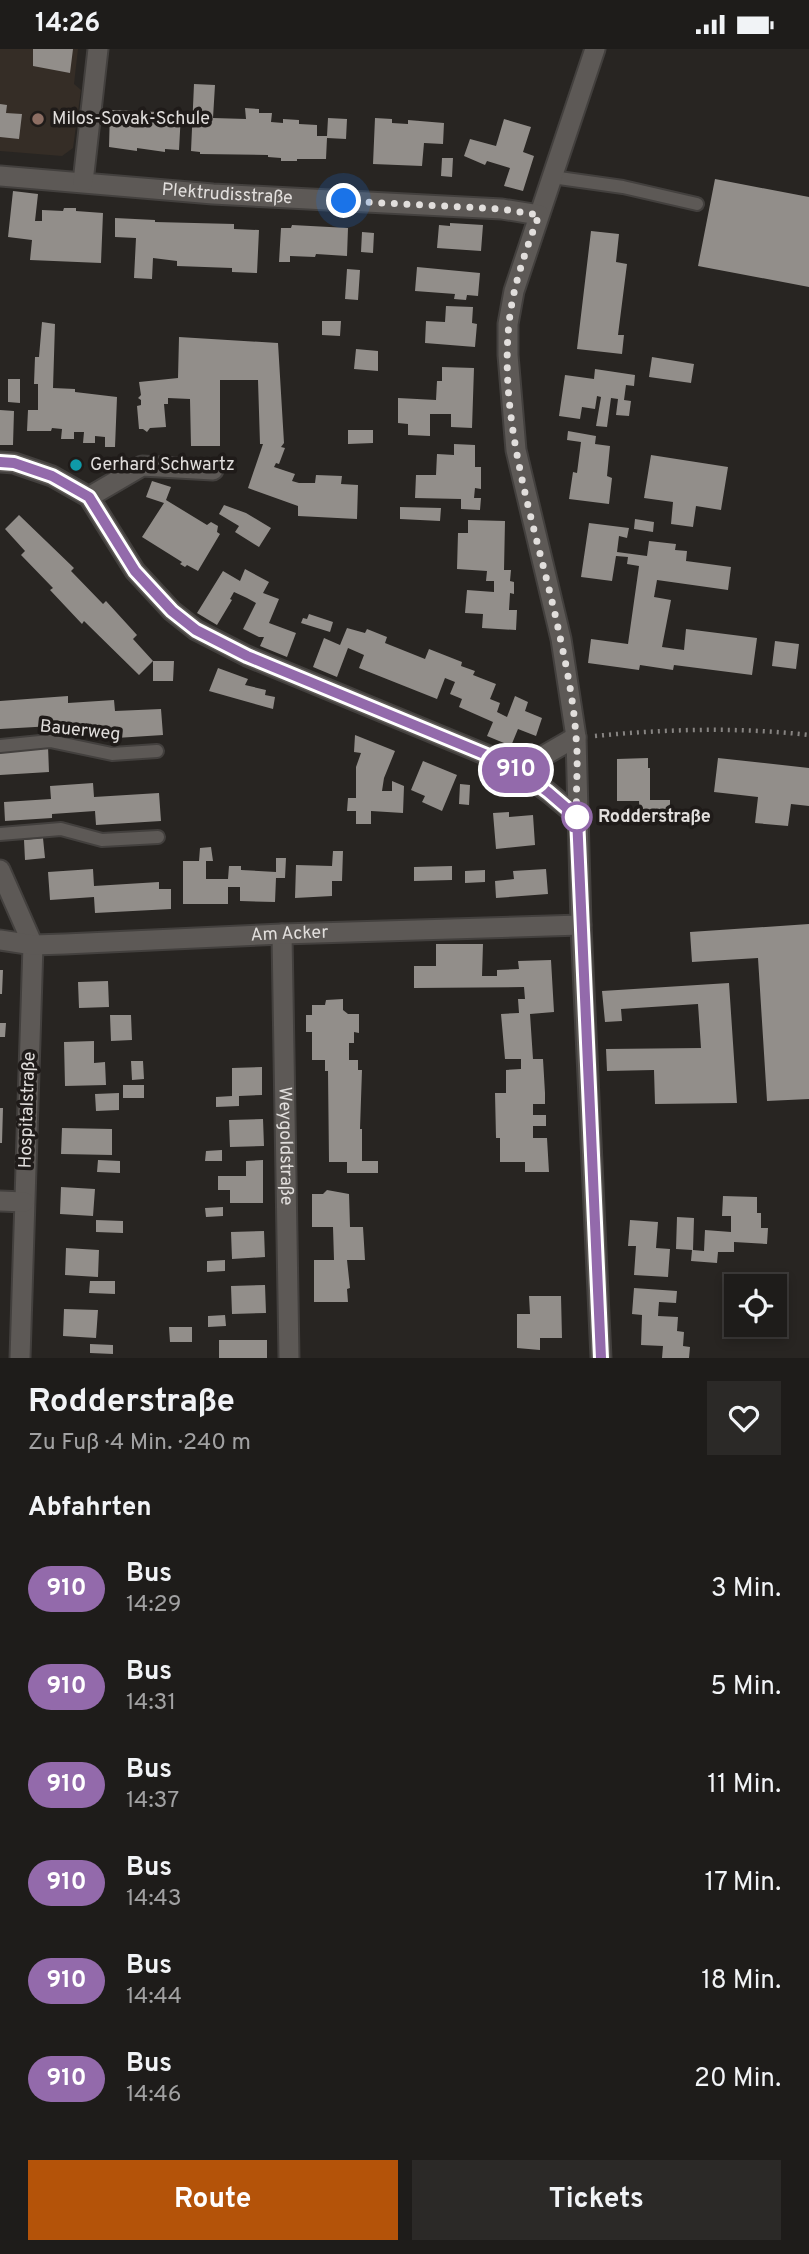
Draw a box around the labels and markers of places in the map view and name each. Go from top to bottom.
place label: Milos-Sovak-Schule [52,108,210,131]
marker: Milos-Sovak-Schule [30,111,46,127]
place label: Gerhard Schwartz [90,454,235,477]
marker: Gerhard Schwartz [68,457,84,473]
marker: Rodderstraße [562,802,592,832]
place label: Rodderstraße [598,806,711,829]

